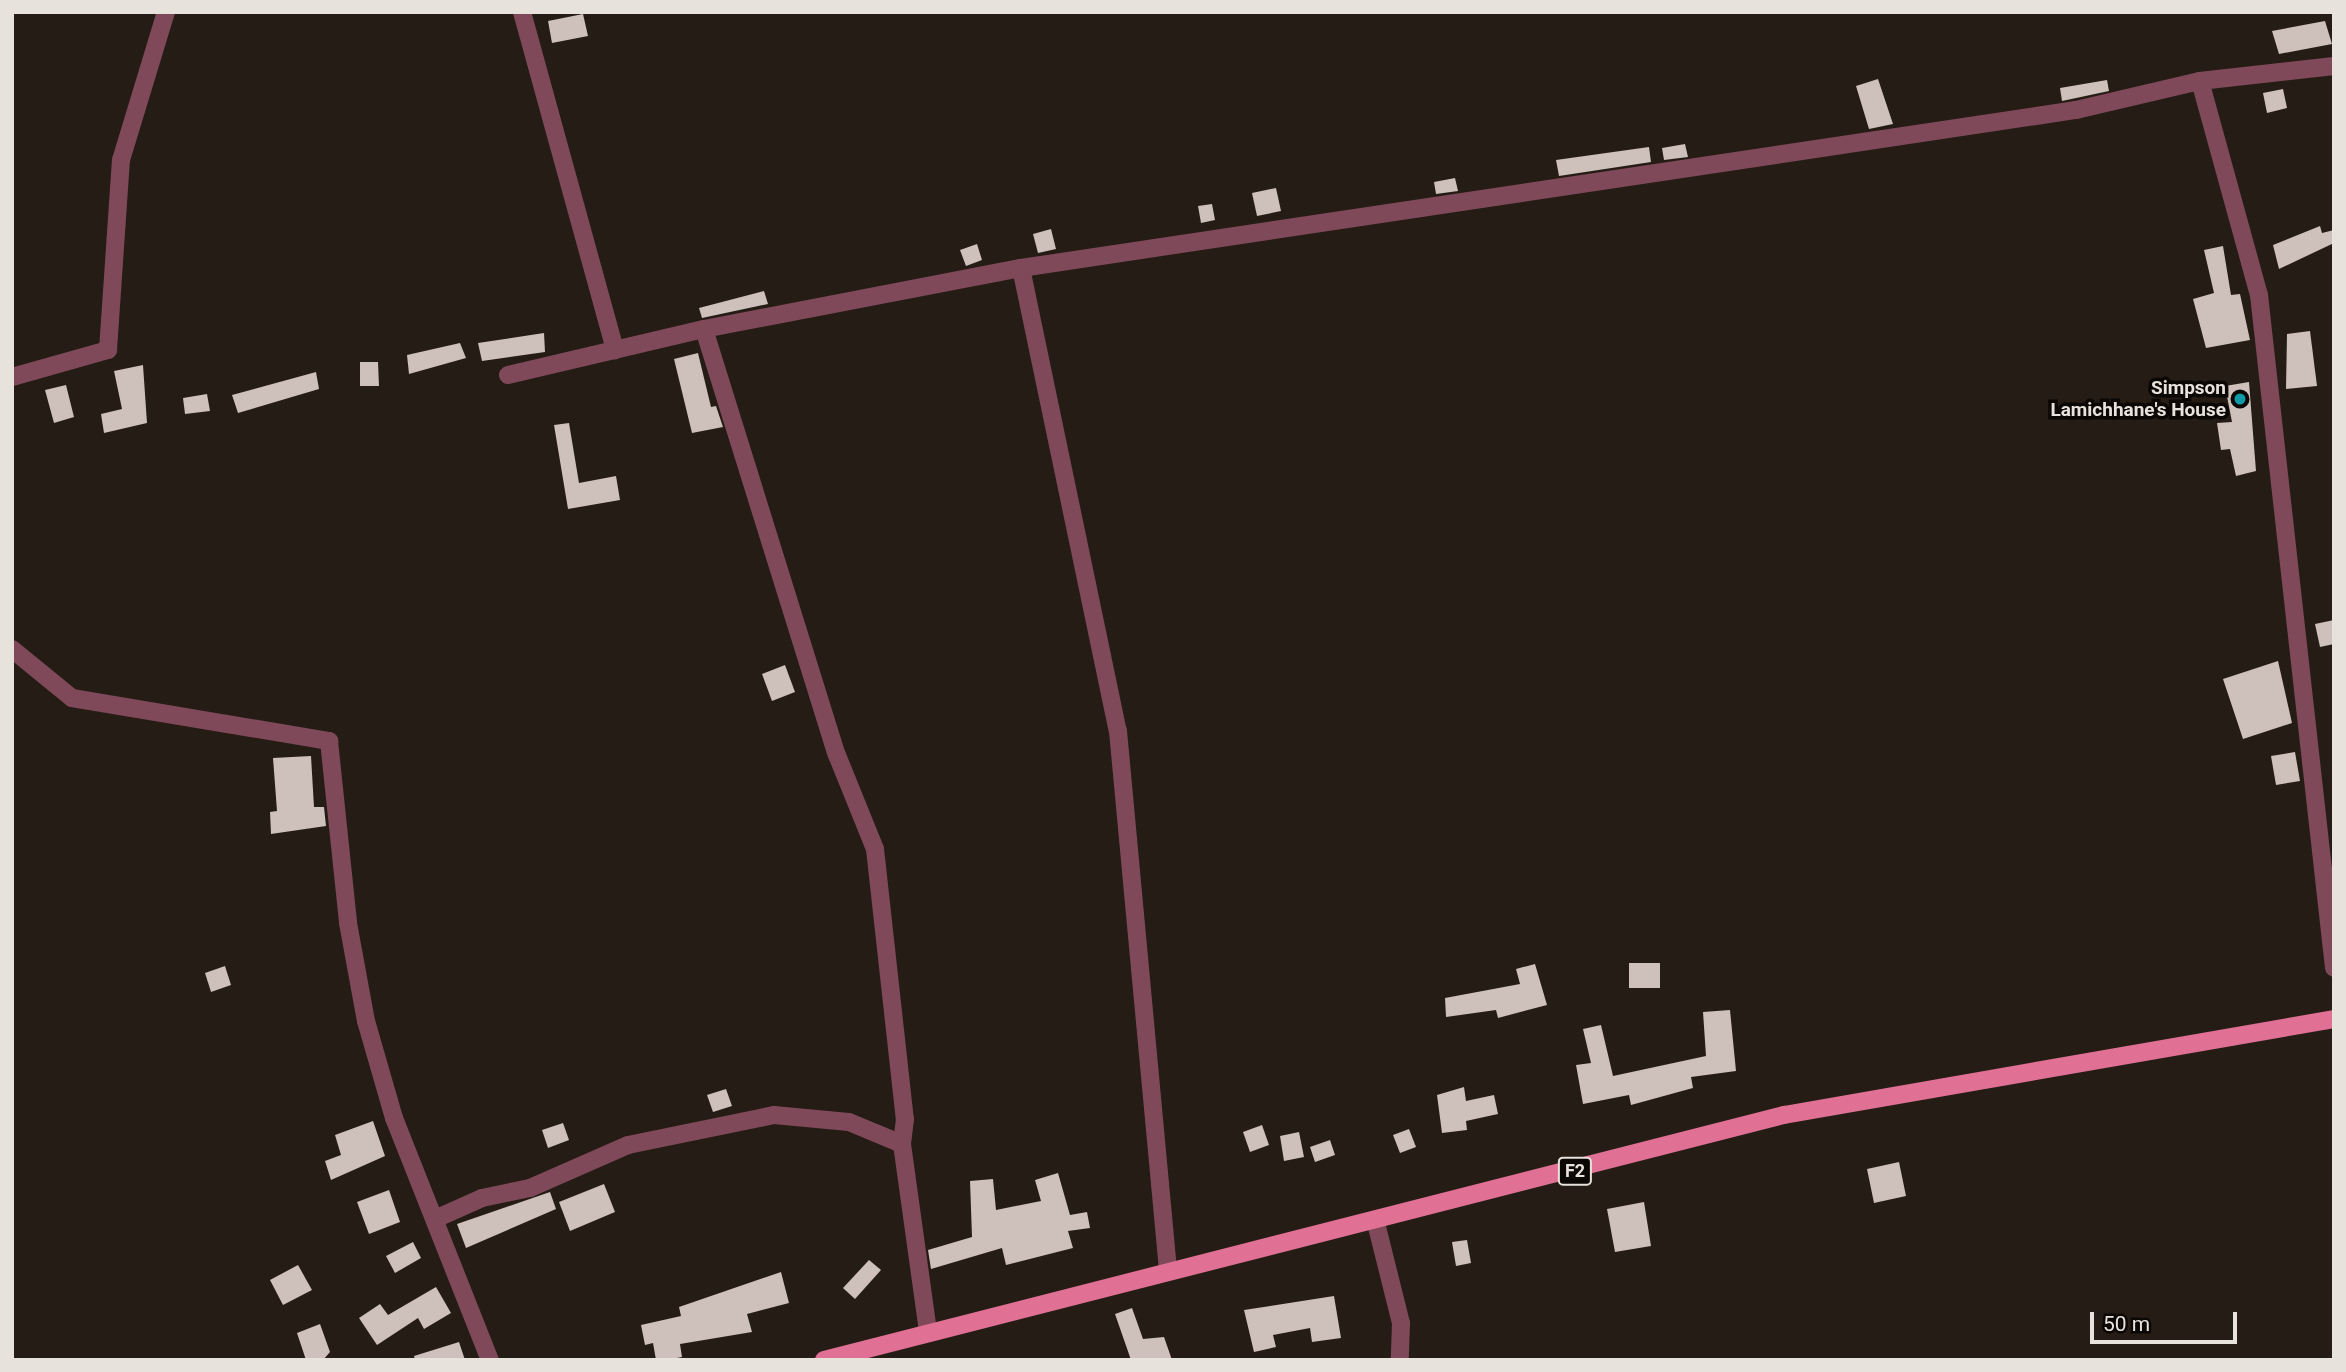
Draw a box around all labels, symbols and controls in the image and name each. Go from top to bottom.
place label: Simpson Lamichhane's House [2050,377,2226,421]
marker: Simpson Lamichhane's House [2232,391,2248,407]
road number: F2 [1558,1156,1592,1186]
scale bar [2094,1298,2241,1342]
text: 50 m [2103,1312,2150,1336]

